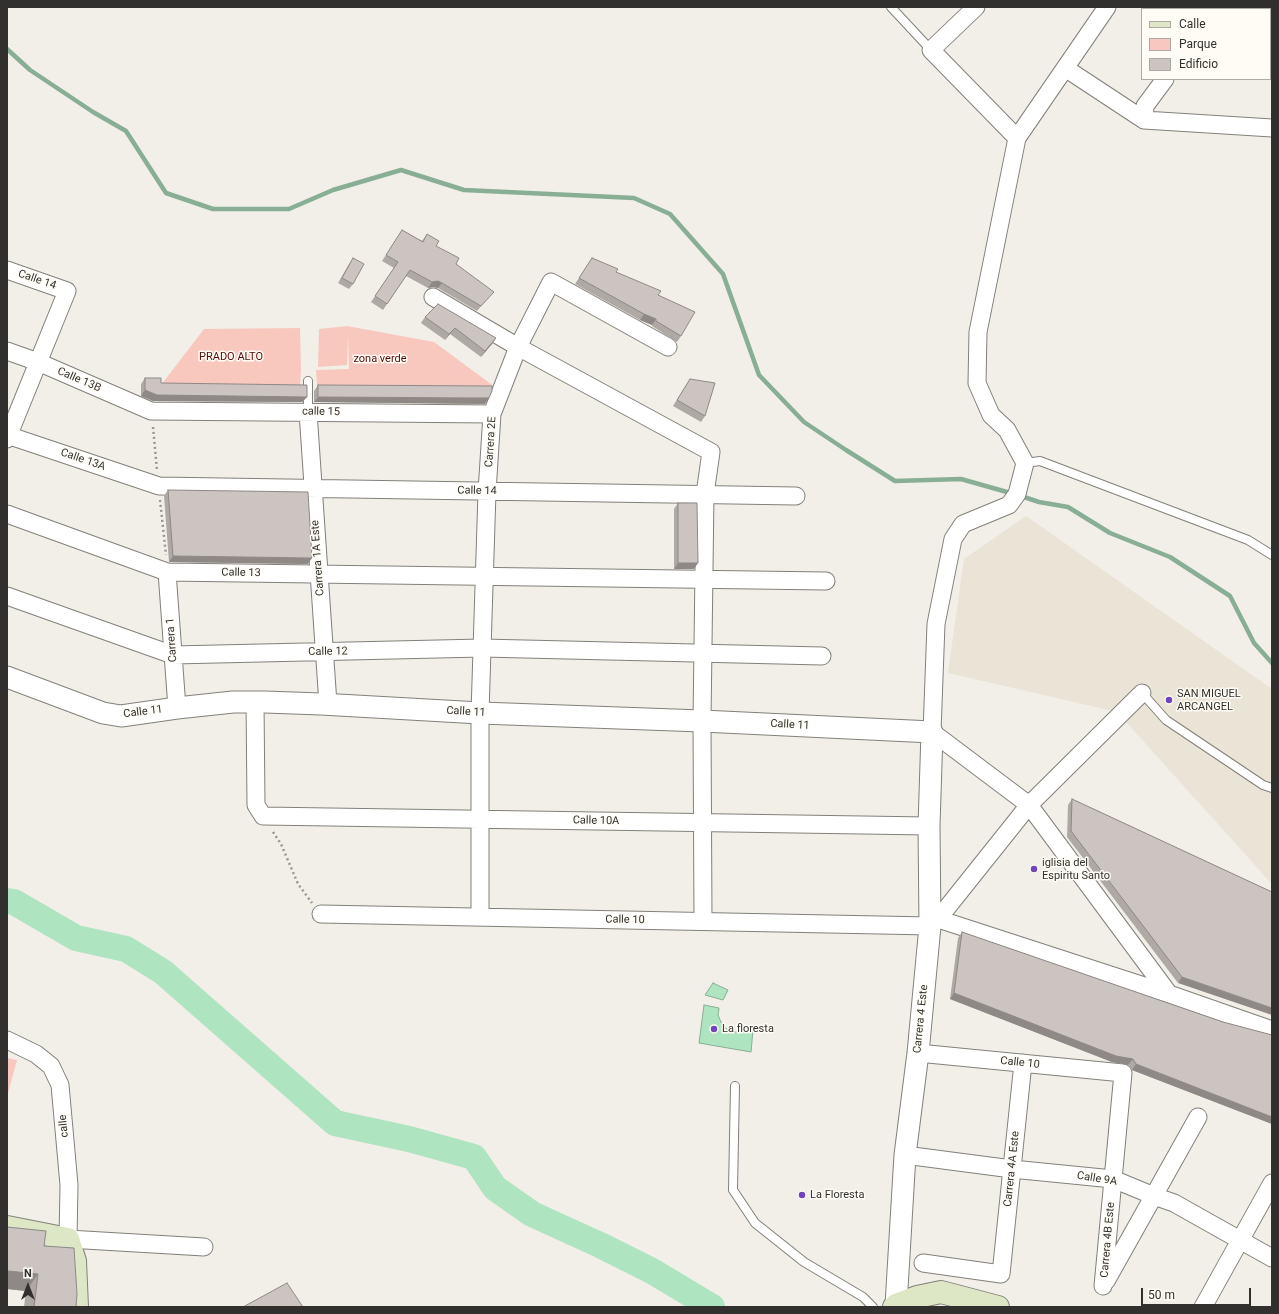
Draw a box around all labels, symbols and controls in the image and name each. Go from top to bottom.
legend [1141,8,1271,80]
text: Calle [1179,17,1206,31]
text: Parque [1179,37,1217,51]
text: Edificio [1179,57,1218,71]
street label: Calle 14 [16,267,58,293]
park label: PRADO ALTO [199,350,263,364]
park label: zona verde [353,352,407,366]
street label: Calle 13B [55,365,103,395]
street label: calle 15 [302,405,340,419]
street label: Carrera 2E [483,416,499,468]
street label: Calle 13A [59,446,107,474]
street label: Calle 14 [457,484,497,498]
street label: Carrera 1A Este [309,520,327,596]
street label: Calle 13 [221,566,261,580]
street label: Carrera 1 [164,617,180,663]
street label: Calle 12 [308,645,348,659]
place label: SAN MIGUEL ARCANGEL [1177,687,1241,713]
marker: SAN MIGUEL ARCANGEL [1164,695,1174,705]
street label: Calle 11 [123,703,163,721]
street label: Calle 11 [446,704,486,720]
street label: Calle 11 [770,717,810,733]
street label: Calle 10A [573,814,619,828]
place label: iglisia del Espiritu Santo [1042,856,1110,882]
marker: iglisia del Espiritu Santo [1029,864,1039,874]
street label: Calle 10 [605,913,645,927]
street label: Carrera 4 Este [911,984,931,1054]
place label: La floresta [722,1022,774,1036]
marker: La floresta [709,1024,719,1034]
street label: Calle 10 [1000,1054,1040,1072]
street label: calle [56,1114,72,1138]
street label: Carrera 4A Este [1001,1131,1023,1207]
street label: Calle 9A [1076,1169,1118,1189]
place label: La Floresta [810,1188,864,1202]
marker: La Floresta [797,1190,807,1200]
street label: Carrera 4B Este [1098,1202,1118,1278]
north arrow [8,1266,48,1306]
text: N [24,1267,32,1280]
scale bar [1143,1280,1253,1306]
text: 50 m [1148,1288,1175,1302]

